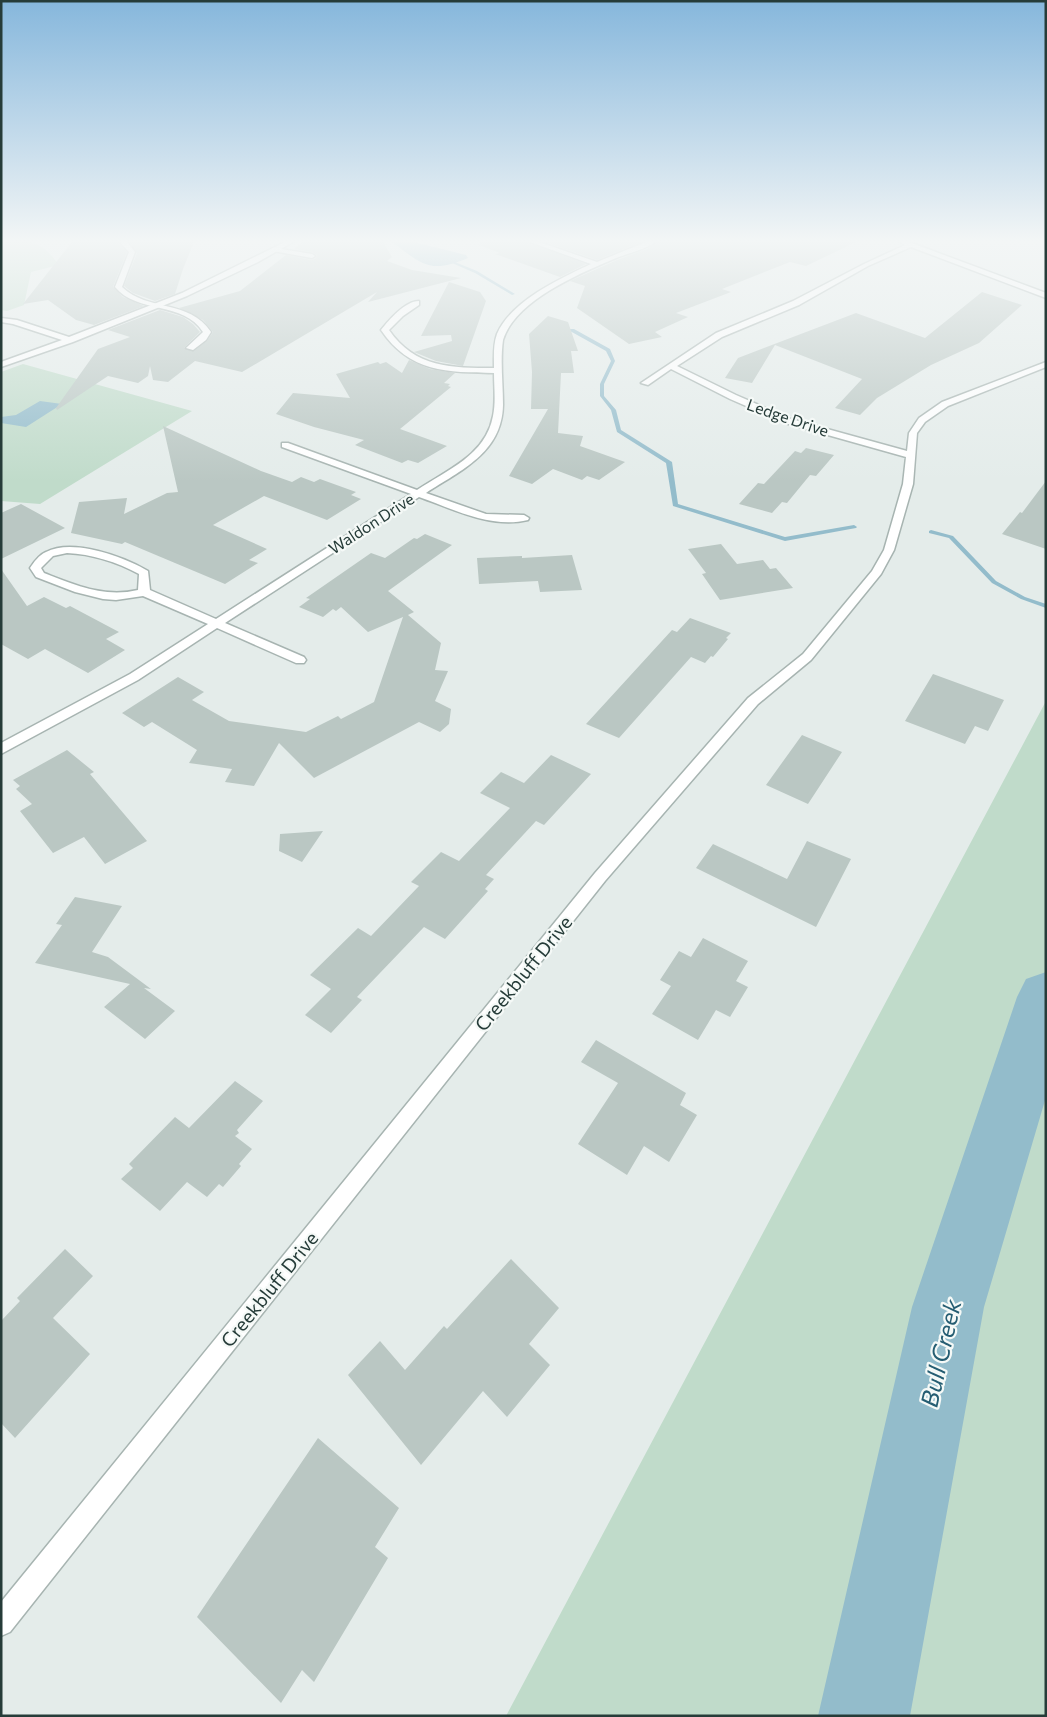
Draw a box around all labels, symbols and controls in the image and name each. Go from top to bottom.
street label: Ledge Drive [744,394,832,440]
street label: Waldon Drive [325,488,417,558]
street label: Creekbluff Drive [470,911,576,1035]
street label: Creekbluff Drive [216,1227,322,1351]
water label: Bull Creek [914,1295,967,1410]

